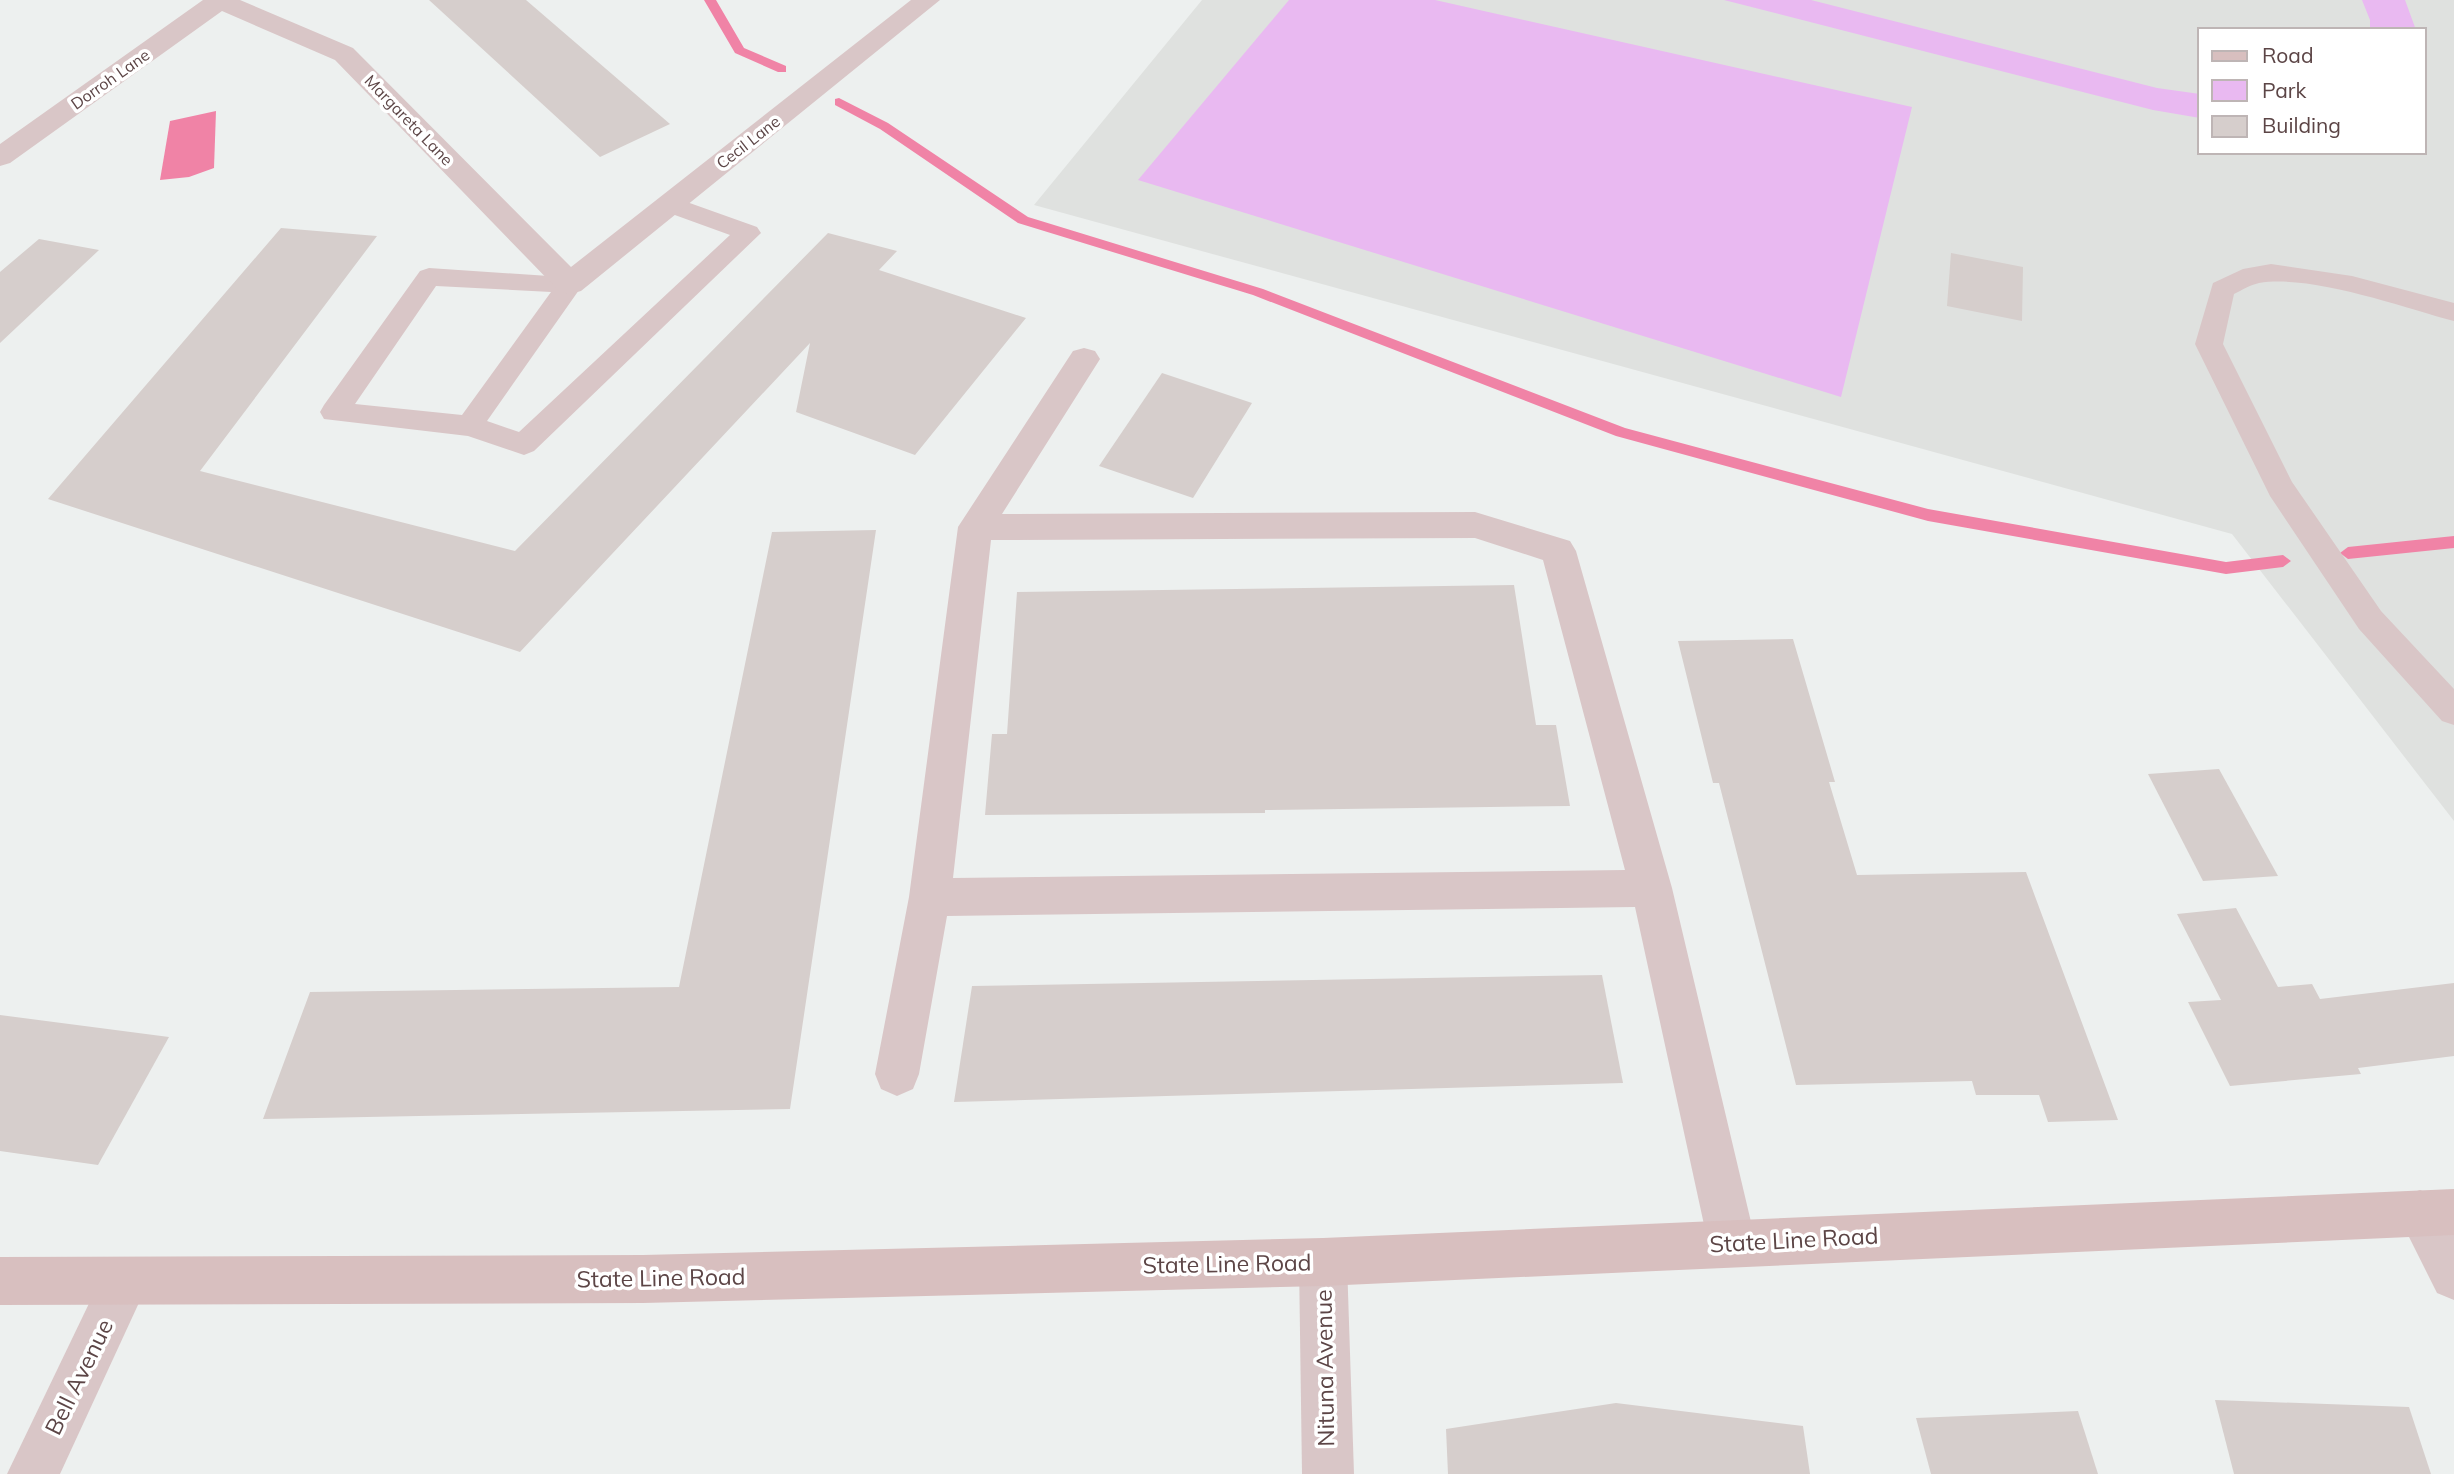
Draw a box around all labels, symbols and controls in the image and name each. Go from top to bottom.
legend [2198,28,2426,154]
text: Road [2262,42,2313,68]
street label: Dorroh Lane [67,45,153,113]
street label: Margareta Lane [361,70,457,170]
text: Park [2262,77,2306,103]
street label: Cecil Lane [712,111,784,173]
text: Building [2262,112,2341,138]
street label: State Line Road [1709,1221,1879,1258]
street label: State Line Road [1142,1248,1312,1279]
street label: State Line Road [576,1262,746,1293]
street label: Nituna Avenue [1309,1289,1340,1447]
street label: Bell Avenue [38,1314,119,1439]

